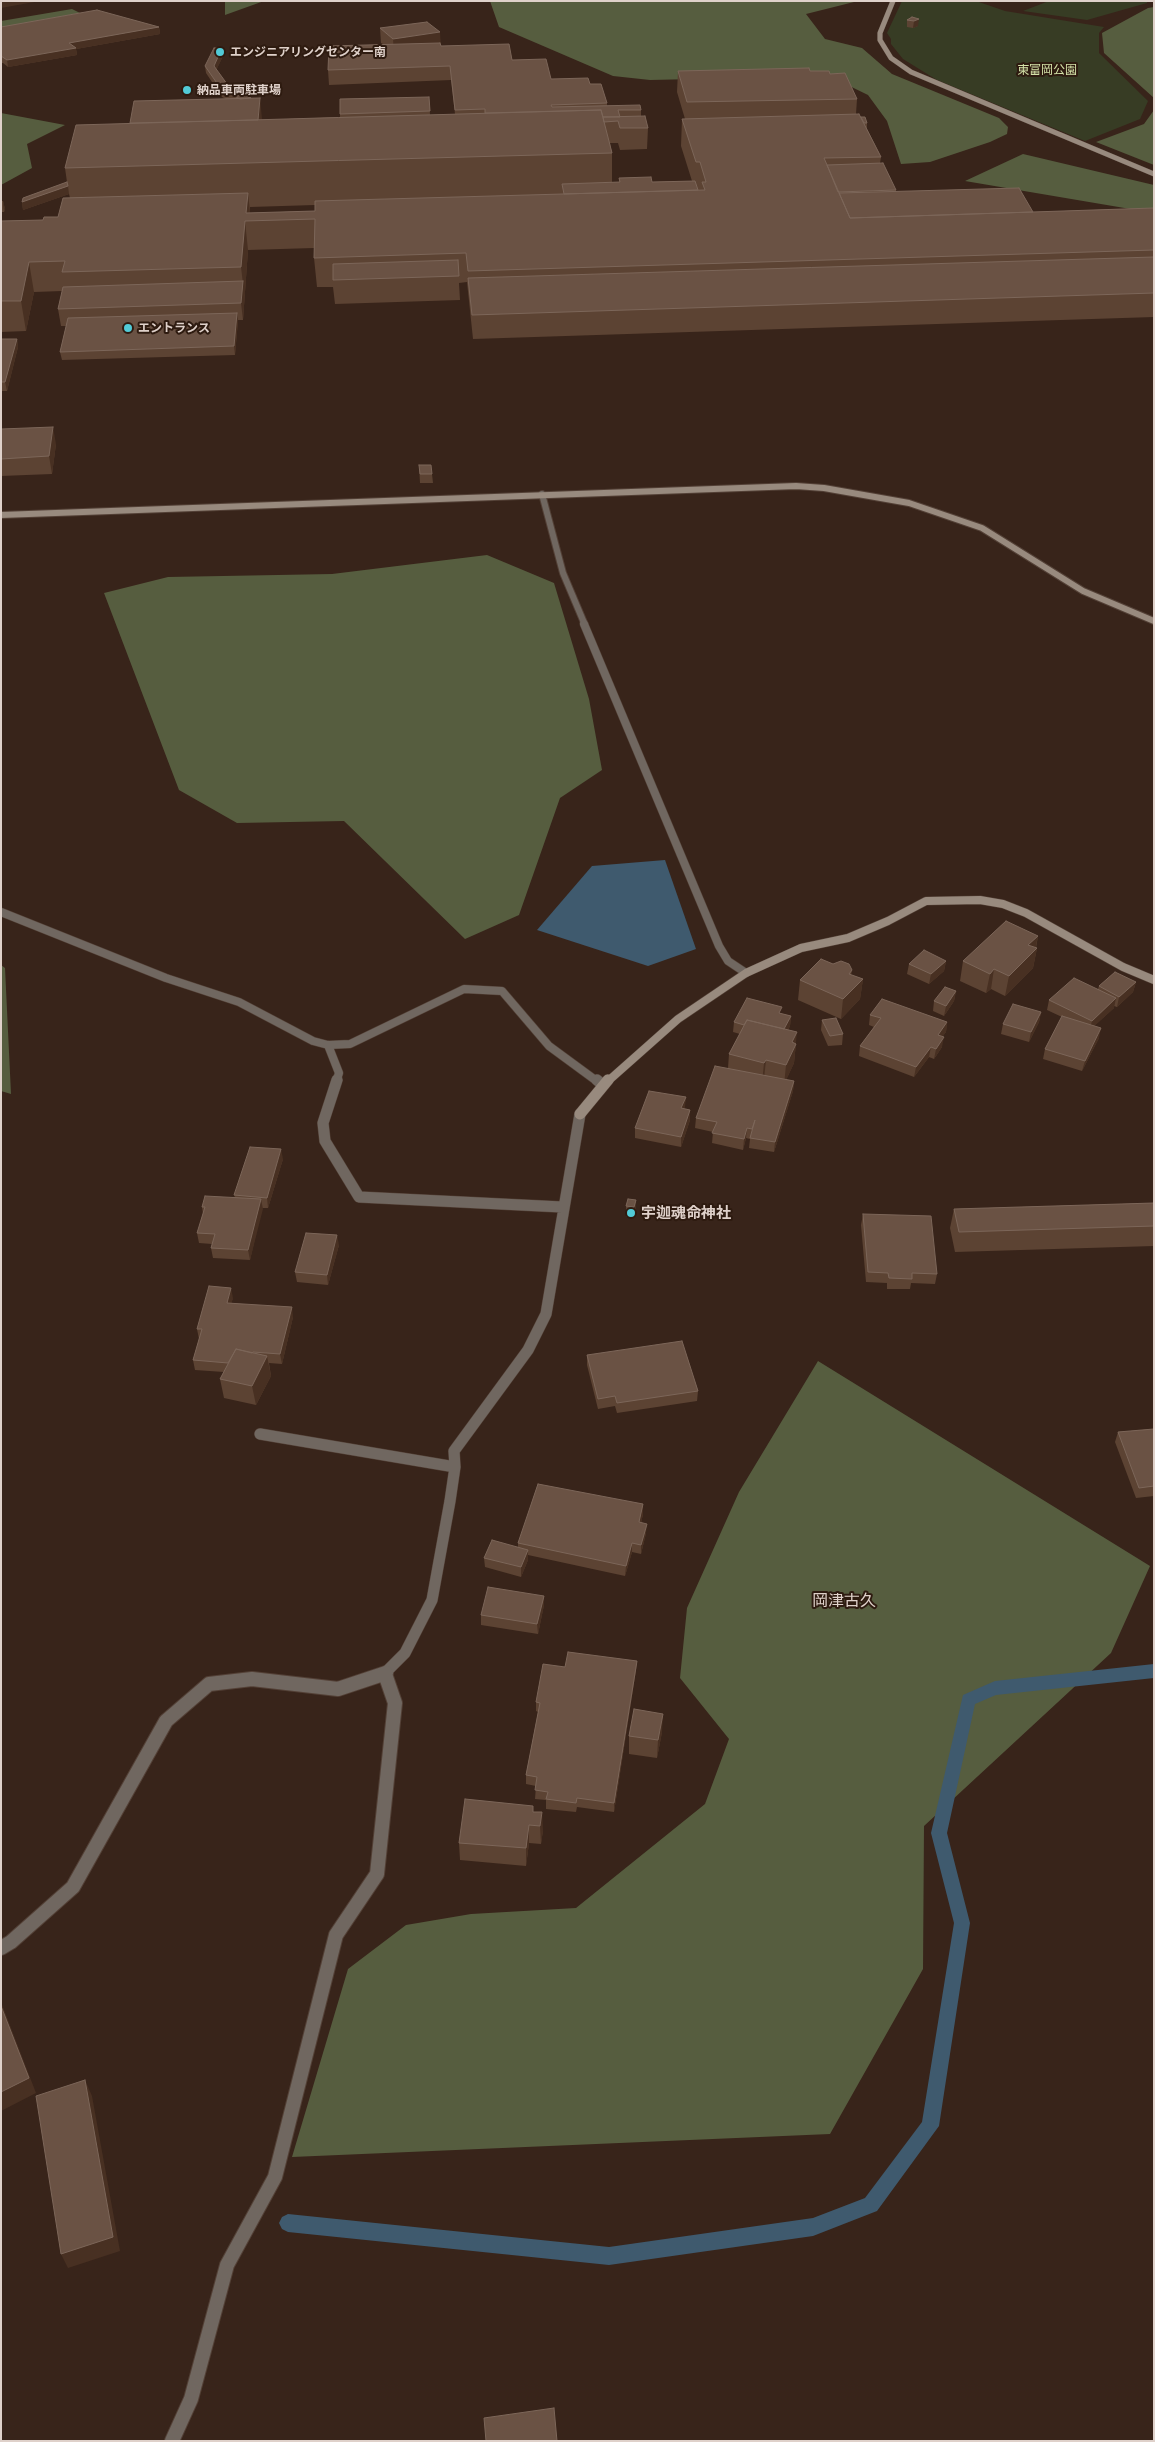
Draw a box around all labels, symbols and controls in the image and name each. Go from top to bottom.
place label: エンジニアリングセンター南 [230,45,386,59]
marker: エンジニアリングセンター南 [214,46,226,58]
park label: 東富岡公園 [1017,63,1077,77]
place label: 納品車両駐車場 [197,83,281,97]
marker: 納品車両駐車場 [181,84,193,96]
place label: エントランス [138,321,210,335]
marker: エントランス [122,322,134,334]
place label: 宇迦魂命神社 [641,1204,731,1222]
marker: 宇迦魂命神社 [625,1207,637,1219]
district label: 岡津古久 [812,1591,876,1611]

